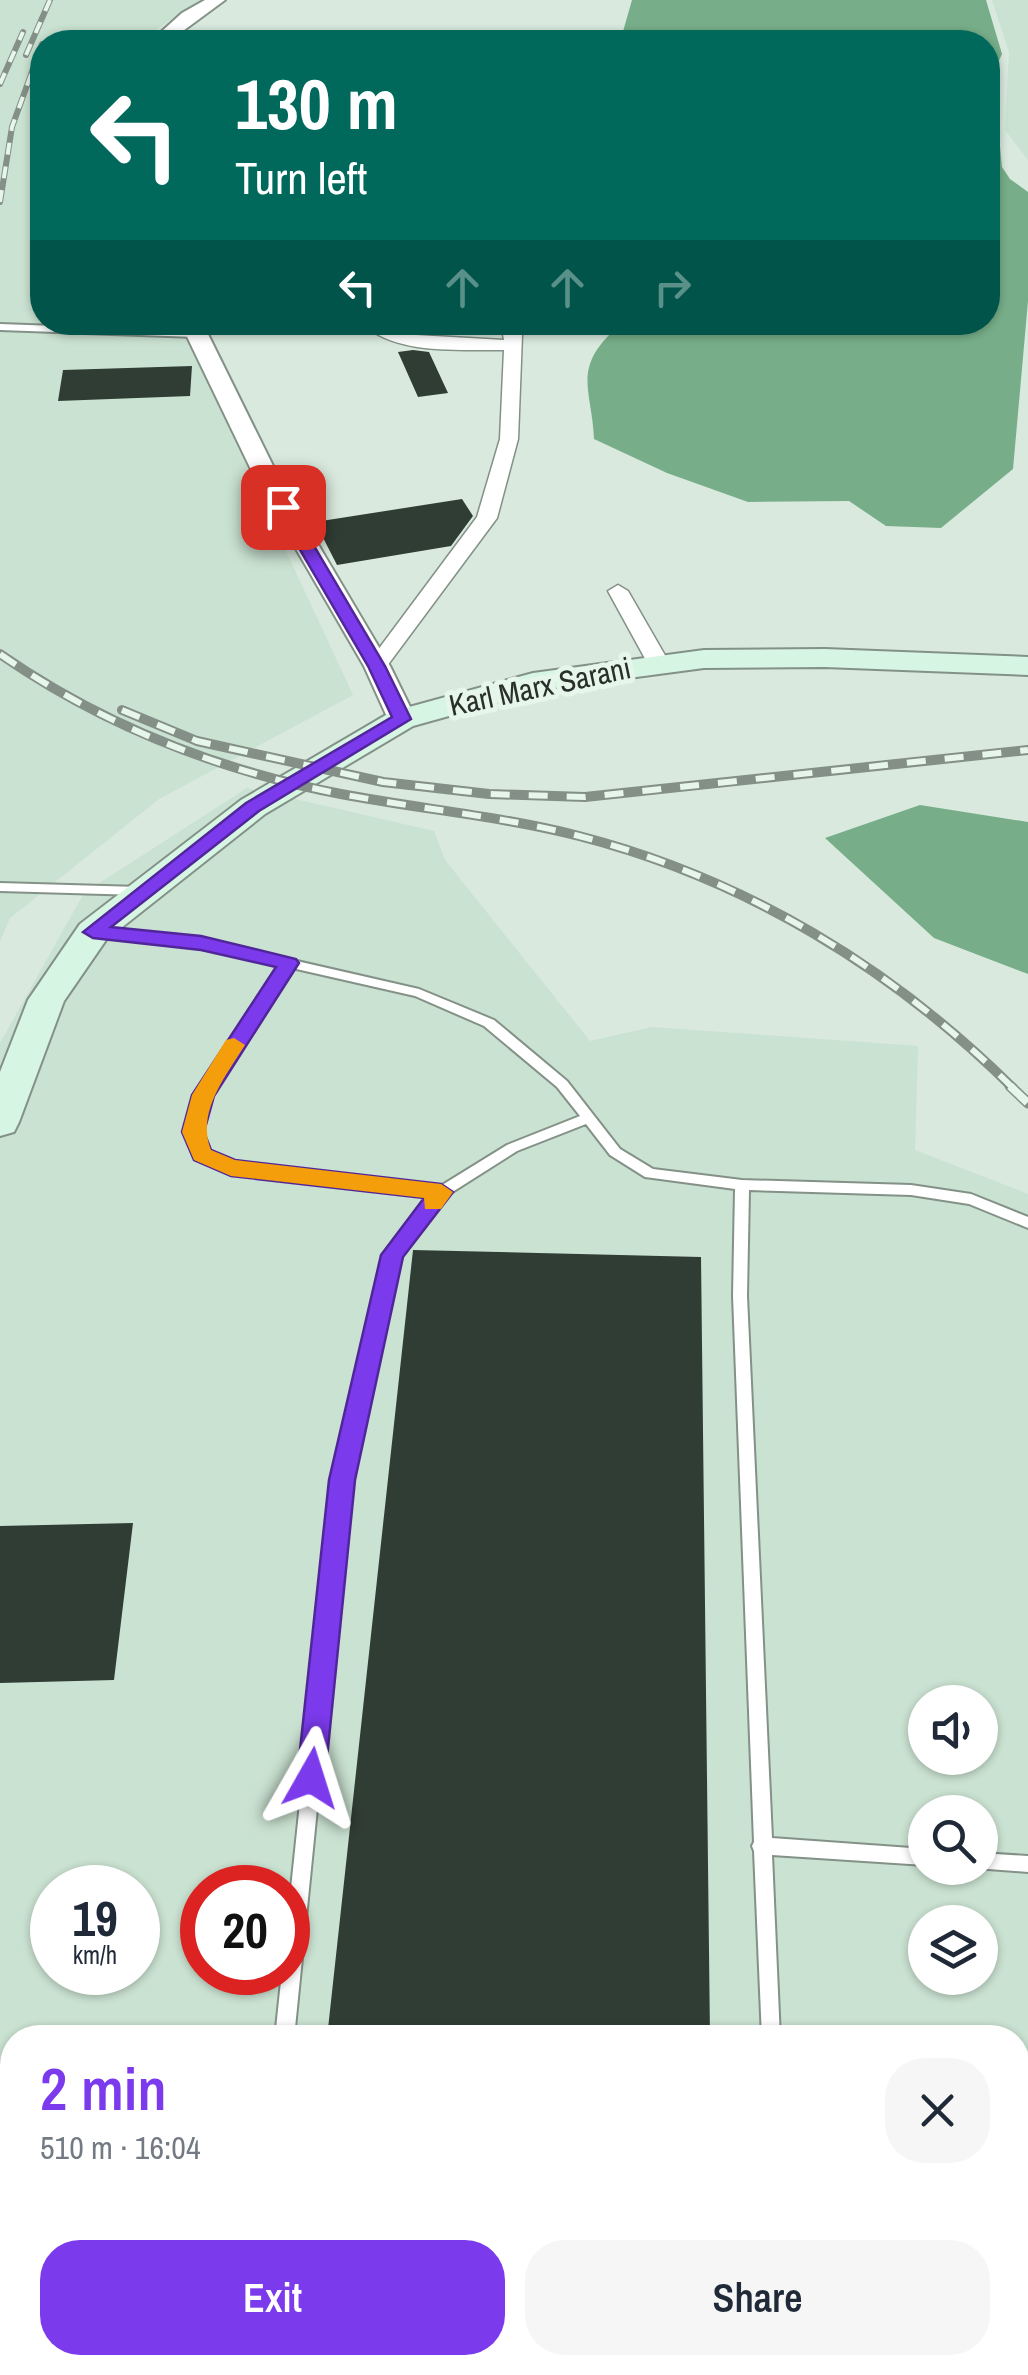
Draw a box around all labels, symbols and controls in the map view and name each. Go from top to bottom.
text: 130 m [235,57,398,151]
icon: left [70,70,200,200]
text: Turn left [235,147,367,208]
icon: left [330,260,385,315]
icon: ahead [435,260,490,315]
icon: ahead [540,260,595,315]
icon: right [645,260,700,315]
pin [241,465,326,550]
icon: arrive [256,480,311,535]
street label: Karl Marx Sarani [445,647,634,725]
map controls [908,1685,998,1995]
button: sound [908,1685,998,1775]
position arrow [259,1726,363,1830]
button: search [908,1795,998,1885]
speed limit sign: 20 [180,1865,310,1995]
text: 19 [72,1884,118,1952]
button: layers [908,1905,998,1995]
text: km/h [73,1938,117,1972]
text: 2 min [40,2048,167,2129]
button: close [885,2058,990,2163]
text: 510 m · 16:04 [40,2126,200,2169]
button: Exit [40,2240,505,2355]
button: Share [525,2240,990,2355]

